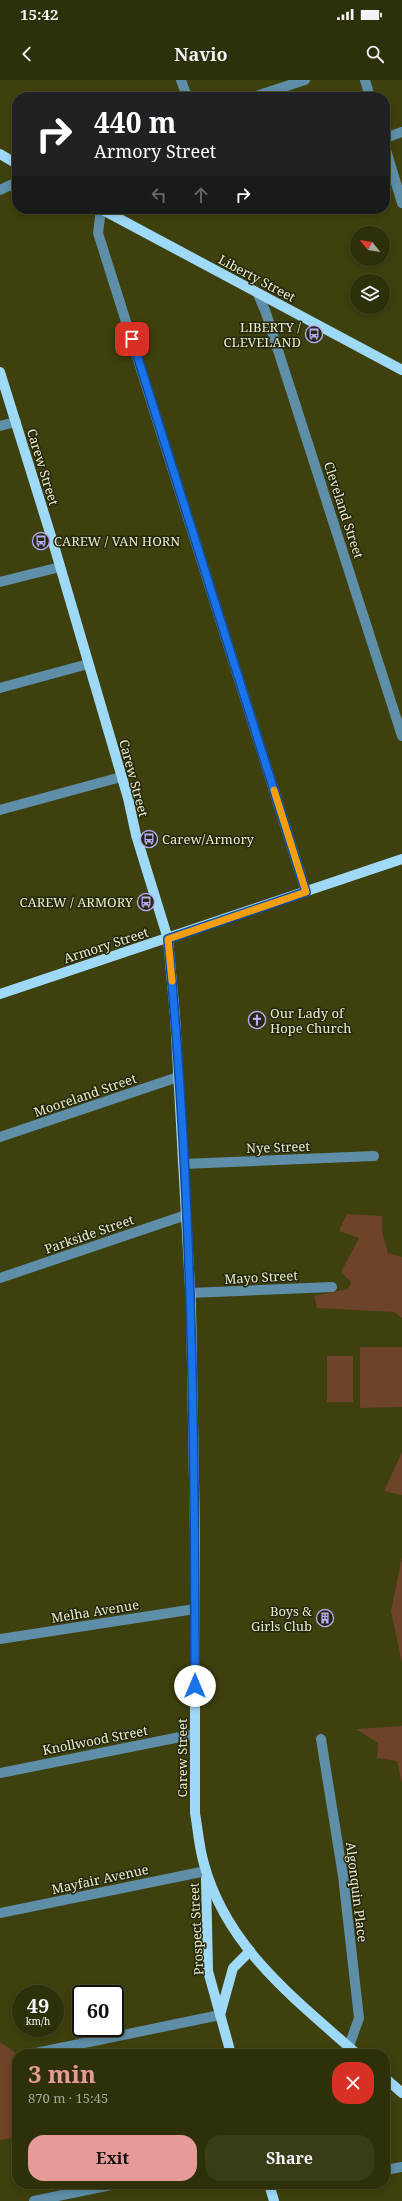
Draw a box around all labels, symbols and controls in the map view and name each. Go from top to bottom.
text: 15:42 [20,4,58,24]
text: Navio [174,42,228,66]
icon: back [16,43,38,65]
icon: search [364,43,386,65]
text: 440 m [94,103,176,141]
icon: right [28,108,80,160]
text: Armory Street [94,139,216,163]
icon: left [148,184,170,206]
icon: ahead [190,184,212,206]
icon: right [232,184,254,206]
north arrow [350,226,390,266]
map controls [350,226,390,314]
street label: Liberty Street [215,250,299,306]
button: layers [350,274,390,314]
place label: LIBERTY / CLEVELAND [224,318,301,351]
pin [115,322,149,356]
bus stop icon: LIBERTY / CLEVELAND [304,324,324,344]
icon: arrive [121,328,143,350]
street label: Carew Street [23,426,63,508]
street label: Cleveland Street [320,459,368,561]
bus stop icon: CAREW / VAN HORN [31,531,51,551]
place label: CAREW / VAN HORN [54,532,180,550]
street label: Carew Street [115,737,153,819]
bus stop icon: Carew/Armory [139,829,159,849]
place label: Carew/Armory [162,830,255,848]
bus stop icon: CAREW / ARMORY [136,892,156,912]
place label: CAREW / ARMORY [20,893,134,911]
street label: Armory Street [61,923,151,967]
place label: Our Lady of Hope Church [270,1004,351,1037]
church icon: Our Lady of Hope Church [247,1010,267,1030]
street label: Mooreland Street [31,1069,139,1121]
street label: Nye Street [246,1137,311,1157]
street label: Parkside Street [42,1210,137,1258]
street label: Mayo Street [224,1266,299,1288]
street label: Melha Avenue [50,1595,140,1627]
place label: Boys & Girls Club [251,1602,312,1635]
building icon: Boys & Girls Club [315,1608,335,1628]
position arrow [174,1665,216,1707]
street label: Carew Street [173,1718,191,1798]
street label: Knollwood Street [41,1721,150,1759]
street label: Algonquin Place [342,1841,372,1943]
street label: Mayfair Avenue [50,1860,150,1898]
street label: Prospect Street [185,1882,207,1976]
speed limit sign: 60 [72,1985,124,2037]
text: 49 [27,1992,49,2019]
text: km/h [26,2014,50,2028]
text: 3 min [28,2057,96,2090]
button: close [332,2062,374,2104]
text: 870 m · 15:45 [28,2089,108,2107]
button: Exit [28,2135,197,2181]
button: Share [205,2135,374,2181]

